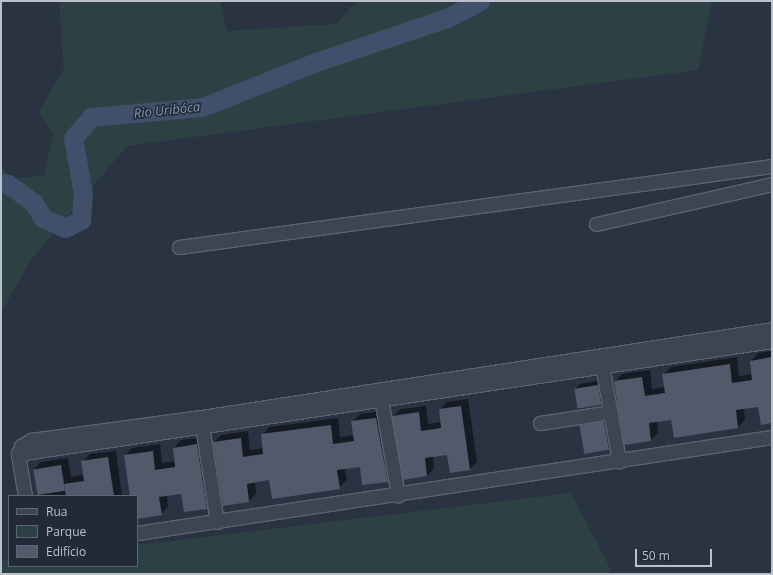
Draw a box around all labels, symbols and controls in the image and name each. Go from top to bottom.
water label: Rio Uribóca [133,99,201,121]
legend [8,495,138,567]
text: Rua [46,503,67,520]
text: Parque [46,523,86,540]
scale bar [637,541,714,567]
text: Edifício [46,543,86,560]
text: 50 m [642,547,670,564]

